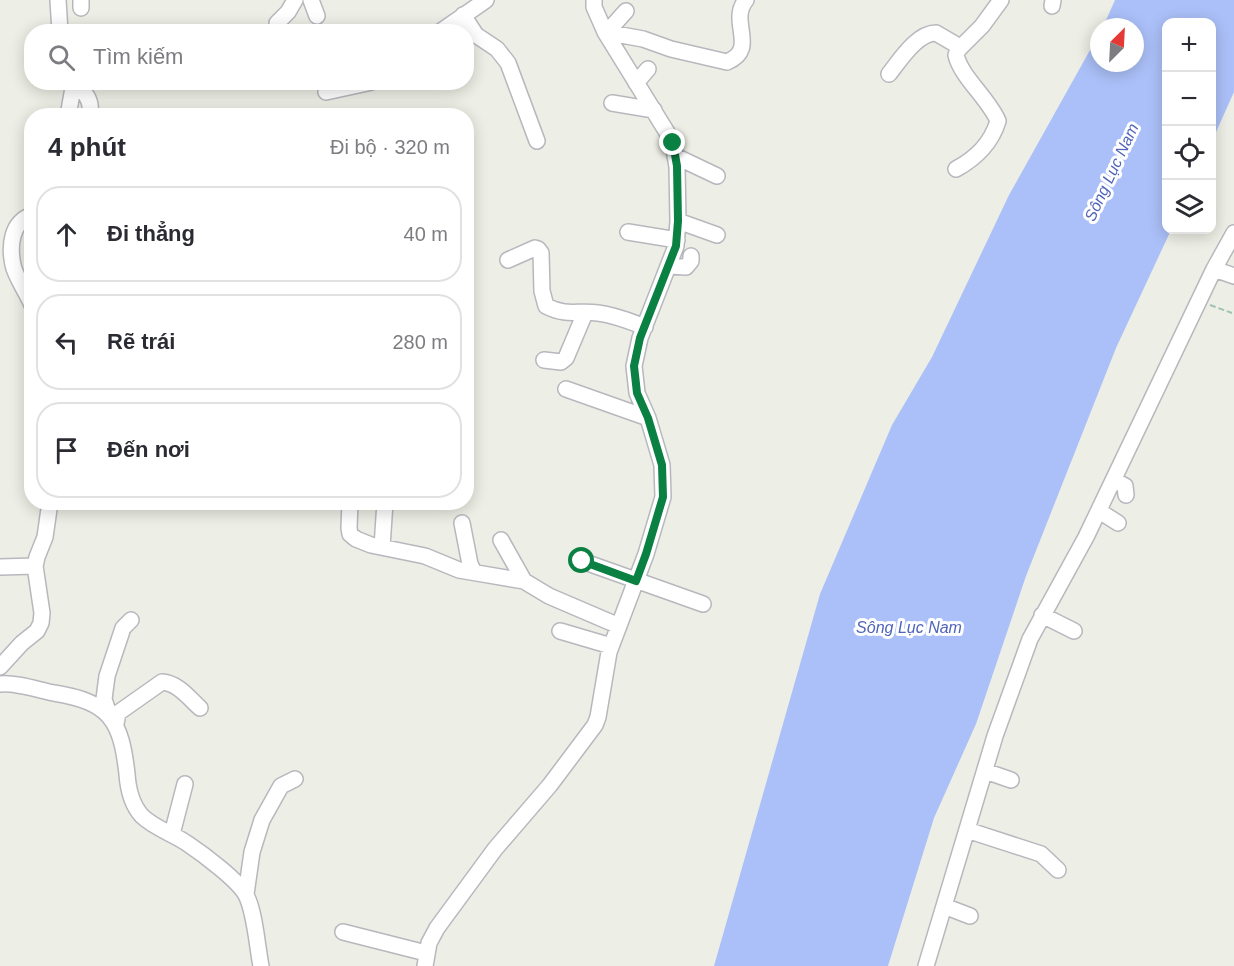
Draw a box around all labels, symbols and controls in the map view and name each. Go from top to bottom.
north arrow [1090,18,1144,72]
map controls [1162,18,1216,234]
button: + [1162,18,1216,72]
search box [24,24,474,90]
icon: search [45,41,78,74]
text: Tìm kiếm [93,44,183,69]
button: − [1162,72,1216,126]
water label: Sông Lục Nam [1081,121,1142,224]
button: locate [1162,126,1216,180]
route end [659,129,685,155]
text: 4 phút [48,132,126,162]
text: Đi bộ · 320 m [330,136,450,158]
button: layers [1162,180,1216,234]
icon: ahead [50,218,83,251]
text: Đi thẳng [107,221,195,246]
text: 40 m [404,223,448,245]
icon: left [50,326,83,359]
text: Rẽ trái [107,329,175,354]
text: 280 m [392,331,448,353]
icon: arrive [50,434,83,467]
text: Đến nơi [107,437,190,462]
route start [568,547,594,573]
water label: Sông Lục Nam [856,619,962,636]

